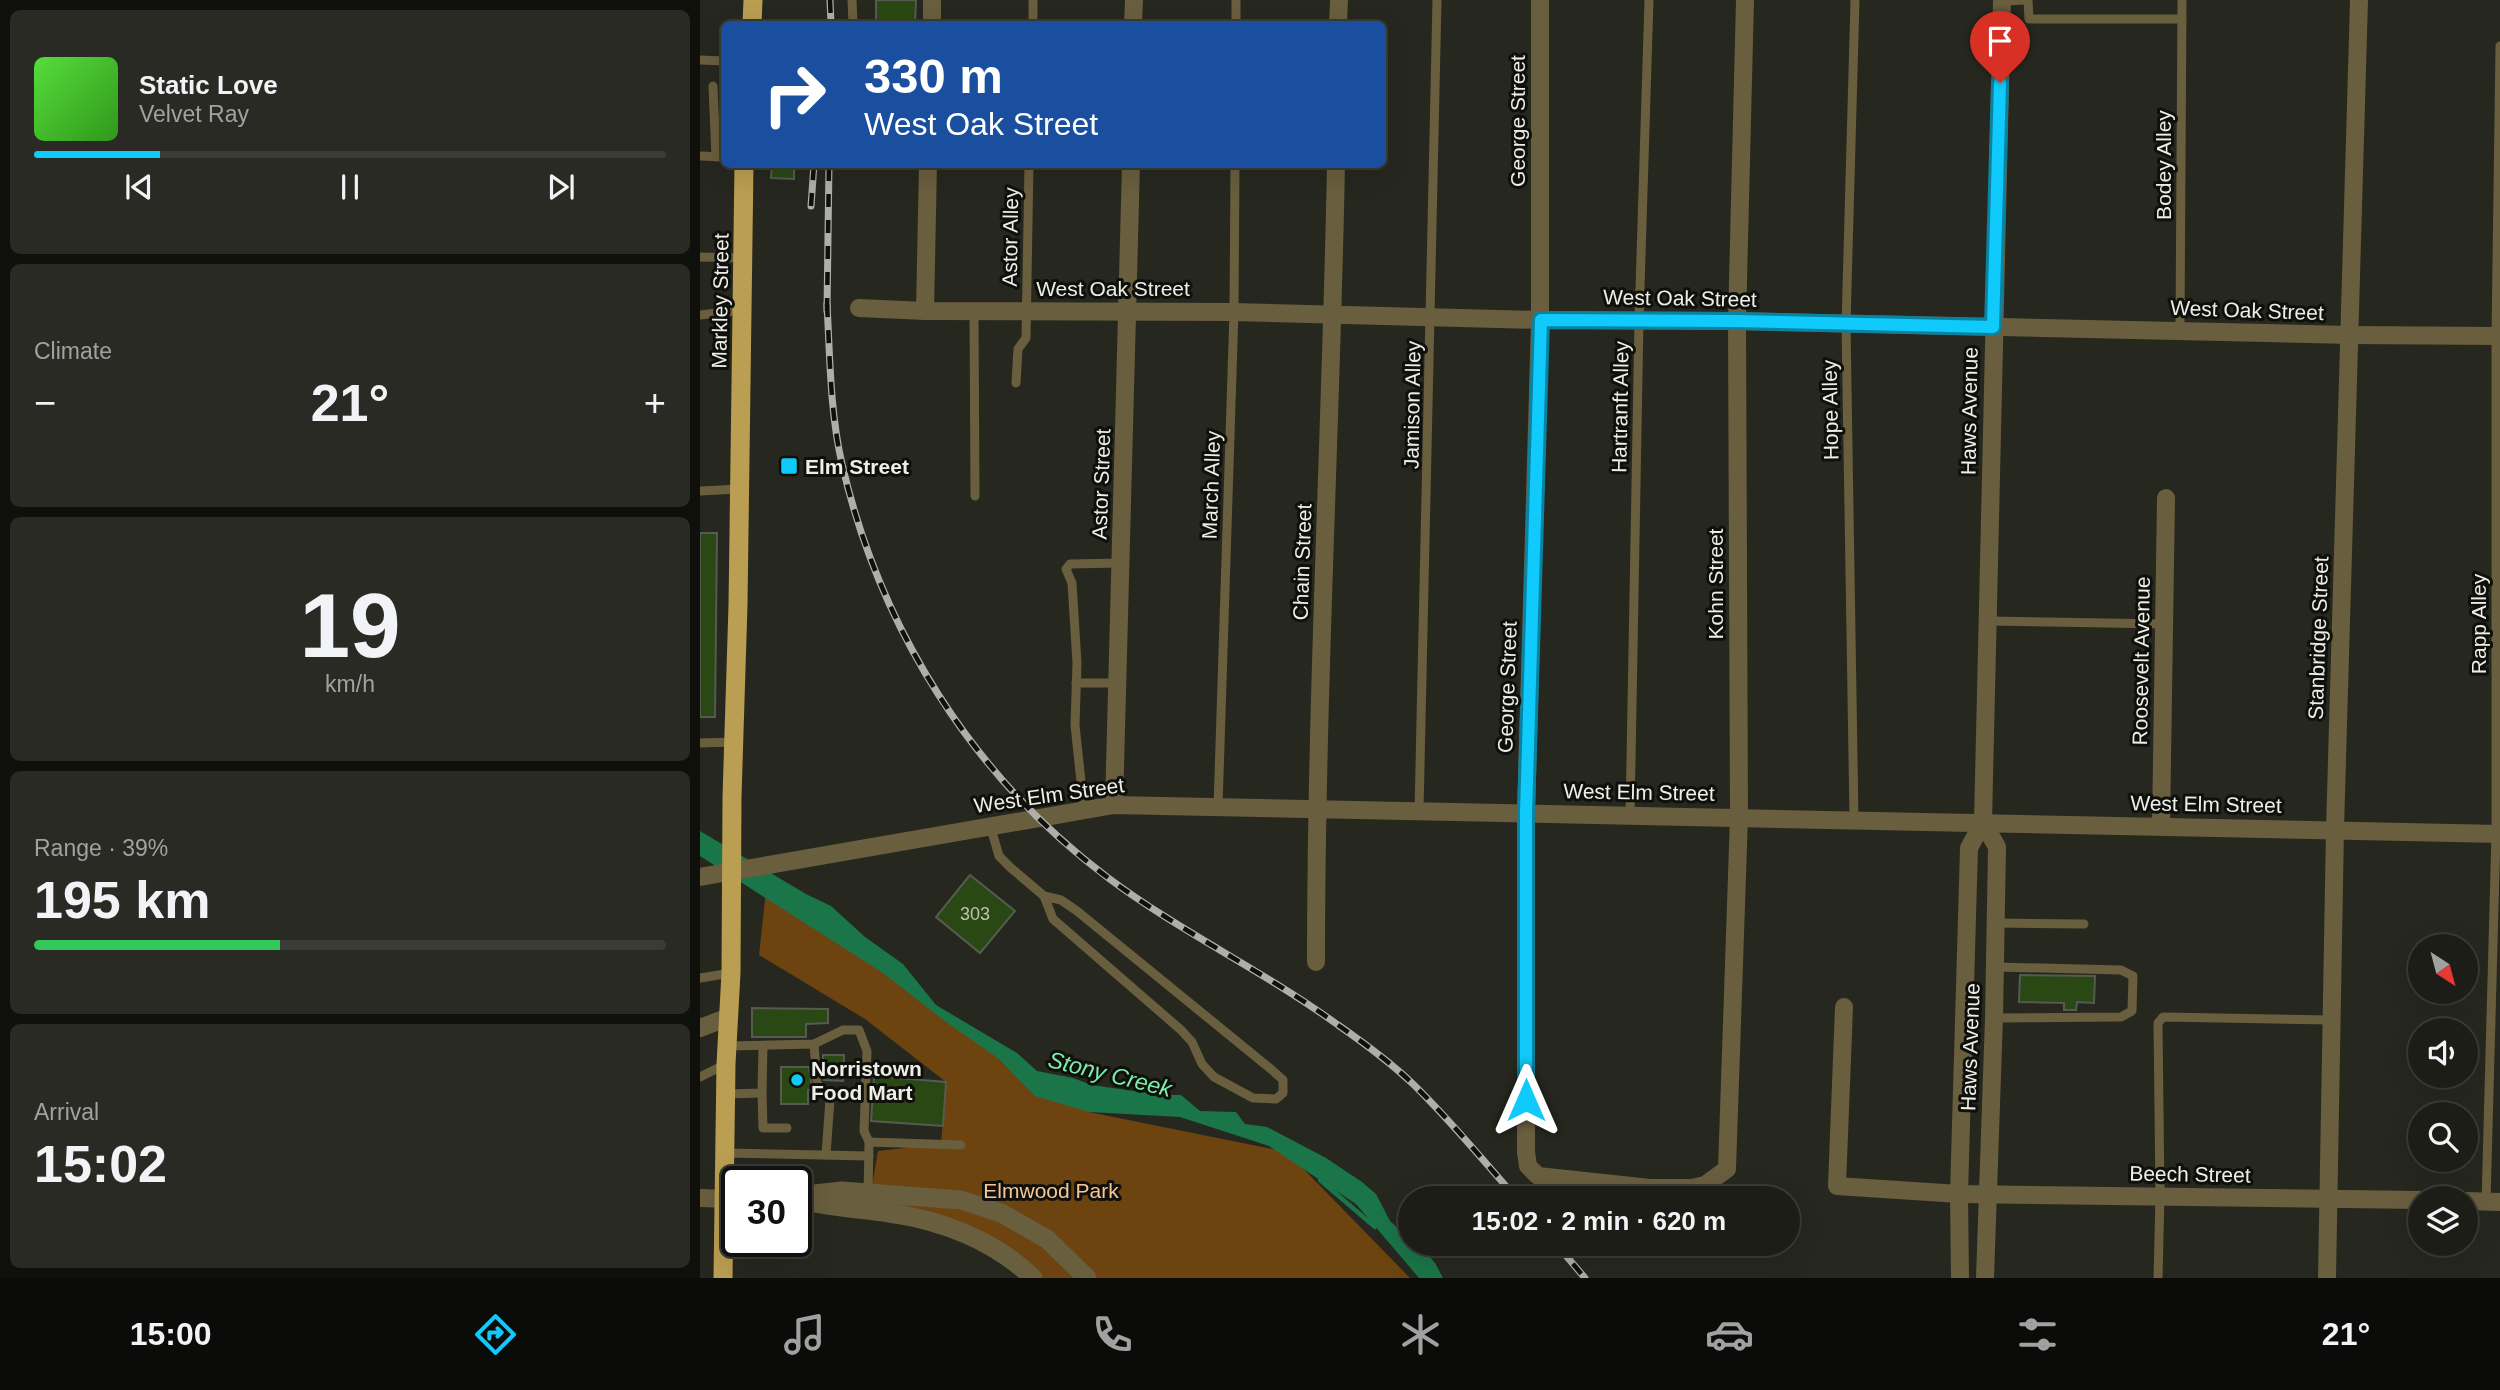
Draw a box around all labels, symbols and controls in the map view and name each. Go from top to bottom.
pin [1970,11,2030,83]
icon: arrive [1981,22,2019,60]
icon: right [749,49,840,140]
text: 330 m [864,49,1003,103]
street label: George Street [1506,55,1529,187]
text: Static Love [139,70,278,100]
text: Velvet Ray [139,101,249,127]
text: West Oak Street [864,106,1098,142]
street label: Bodey Alley [2152,110,2175,220]
icon: previous [120,168,158,206]
icon: pause [331,168,369,206]
icon: next [542,168,580,206]
street label: Astor Alley [998,187,1022,287]
street label: Markley Street [707,233,733,369]
street label: West Oak Street [1036,277,1190,300]
street label: West Oak Street [1603,285,1757,311]
street label: West Oak Street [2170,296,2324,324]
text: Climate [34,338,112,364]
street label: Jamison Alley [1399,340,1425,469]
street label: Hartranft Alley [1607,340,1633,473]
street label: Haws Avenue [1956,347,1982,475]
street label: Hope Alley [1818,359,1842,460]
text: 21° [311,374,389,432]
text: − [34,382,56,424]
text: + [644,382,666,424]
street label: Astor Street [1088,428,1114,540]
street label: March Alley [1198,430,1224,540]
place label: Elm Street [805,455,909,478]
marker: Elm Street [779,456,799,476]
street label: Chain Street [1288,503,1316,621]
street label: Kohn Street [1704,528,1727,639]
street label: Stanbridge Street [2304,556,2332,720]
street label: Rapp Alley [2467,573,2490,674]
text: 19 [299,575,401,676]
street label: Roosevelt Avenue [2128,576,2154,746]
street label: George Street [1493,621,1521,753]
text: km/h [325,671,375,697]
street label: West Elm Street [972,773,1126,817]
street label: West Elm Street [1563,779,1715,805]
street label: West Elm Street [2130,791,2282,817]
text: Range · 39% [34,835,168,861]
text: 195 km [34,871,210,929]
house number: 303 [960,904,990,924]
north arrow [2408,934,2478,1004]
map controls [2408,934,2478,1256]
street label: Haws Avenue [1956,983,1984,1111]
button: sound [2408,1018,2478,1088]
water label: Stony Creek [1045,1046,1176,1102]
place label: Norristown Food Mart [811,1057,922,1104]
position arrow [1489,1063,1563,1137]
marker: Norristown Food Mart [789,1072,805,1088]
text: Arrival [34,1099,99,1125]
button: search [2408,1102,2478,1172]
text: 15:02 [34,1135,167,1193]
street label: Beech Street [2129,1161,2251,1187]
speed limit sign: 30 [721,1166,812,1257]
park label: Elmwood Park [983,1179,1119,1202]
button: layers [2408,1186,2478,1256]
text: 15:02 · 2 min · 620 m [1472,1206,1726,1236]
icon: directions [471,1310,520,1359]
icon: music [780,1310,829,1359]
icon: phone [1088,1310,1137,1359]
icon: climate [1396,1310,1445,1359]
icon: car [1705,1310,1754,1359]
icon: filters [2013,1310,2062,1359]
text: 15:00 [130,1316,212,1352]
text: 21° [2322,1316,2370,1352]

